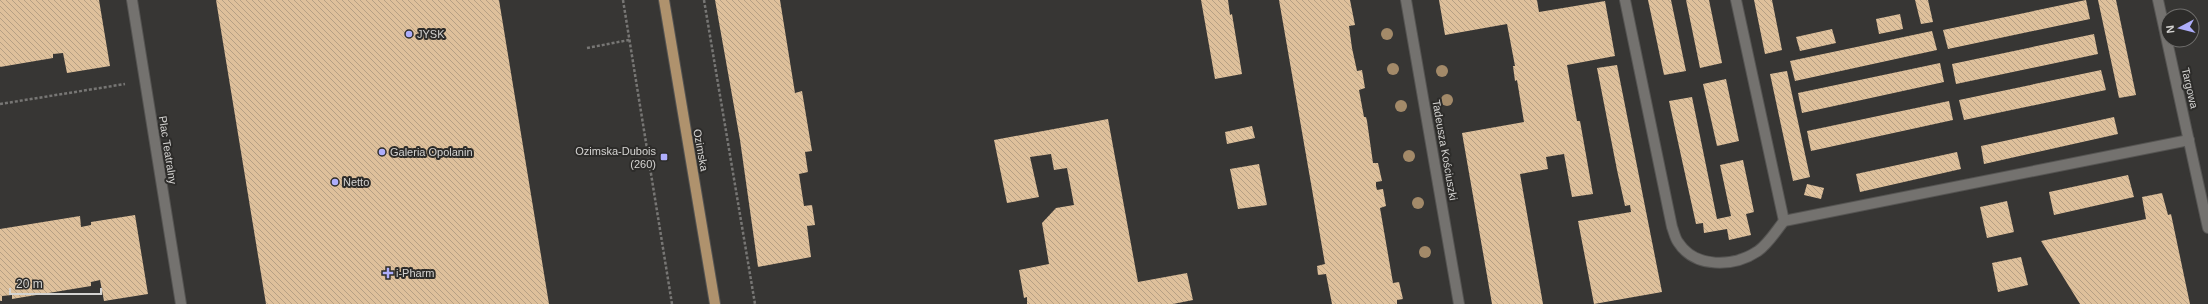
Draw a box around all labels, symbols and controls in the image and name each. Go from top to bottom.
north arrow [2160,8,2200,48]
text: N [2164,24,2177,34]
place label: JYSK [417,28,445,40]
marker: JYSK [404,29,414,39]
street label: Targowa [2179,66,2201,110]
street label: Tadeusza Kościuszki [1430,99,1460,201]
street label: Plac Teatralny [157,115,179,185]
street label: Ozimska [691,128,711,173]
place label: Ozimska-Dubois (260) [575,145,656,170]
place label: Galeria Opolanin [390,146,473,158]
marker: Galeria Opolanin [377,147,387,157]
marker: Ozimska-Dubois (260) [659,152,669,162]
place label: Netto [343,176,369,188]
marker: Netto [330,177,340,187]
place label: i-Pharm [396,267,435,279]
marker: i-Pharm [383,268,393,278]
scale bar [10,270,101,296]
text: 20 m [16,277,43,291]

